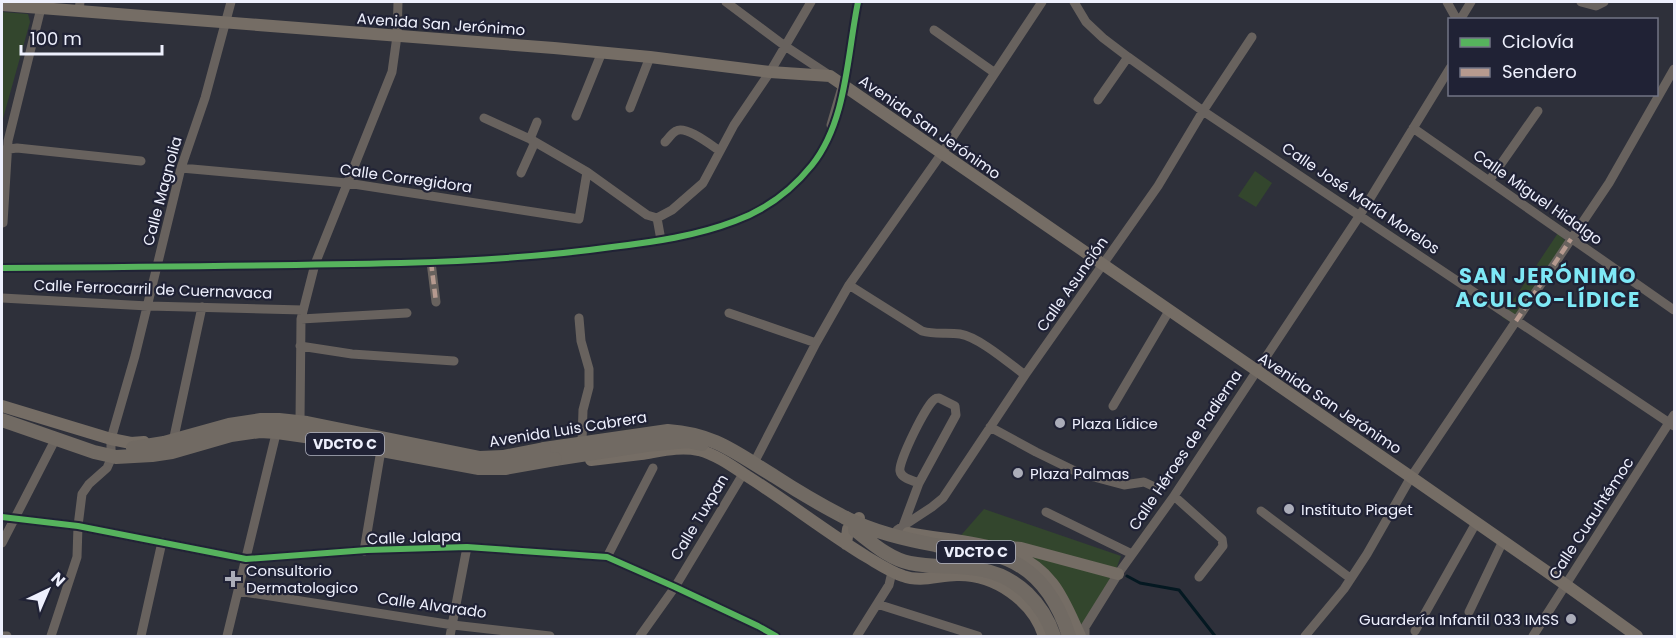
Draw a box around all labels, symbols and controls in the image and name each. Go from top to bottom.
street label: Avenida San Jerónimo [356,8,526,40]
scale bar [21,18,162,56]
legend [1448,18,1658,96]
text: 100 m [30,26,82,51]
text: Ciclovía [1502,29,1574,54]
text: Sendero [1502,59,1577,84]
street label: Avenida San Jerónimo [855,70,1005,184]
street label: Calle Magnolia [137,134,187,248]
street label: Calle José María Morelos [1278,137,1444,259]
street label: Calle Miguel Hidalgo [1469,144,1607,250]
street label: Calle Corregidora [338,158,474,198]
street label: Calle Asunción [1031,232,1113,336]
district label: SAN JERÓNIMO ACULCO-LÍDICE [1455,261,1641,314]
street label: Calle Ferrocarril de Cuernavaca [33,274,273,304]
street label: Avenida San Jerónimo [1254,347,1406,459]
street label: Calle Héroes de Padierna [1123,366,1247,534]
street label: Avenida Luis Cabrera [488,406,648,452]
place label: Plaza Lídice [1072,413,1158,434]
marker: Plaza Lídice [1053,416,1067,430]
road number: VDCTO C [306,433,384,455]
street label: Calle Cuauhtémoc [1544,453,1638,583]
place label: Plaza Palmas [1030,463,1130,484]
marker: Plaza Palmas [1011,466,1025,480]
street label: Calle Tuxpan [665,470,733,564]
place label: Instituto Piaget [1301,499,1413,520]
marker: Instituto Piaget [1282,502,1296,516]
street label: Calle Jalapa [366,525,462,549]
road number: VDCTO C [937,541,1015,563]
north arrow [18,560,78,620]
place label: Consultorio Dermatologico [246,560,358,598]
text: N [46,567,70,592]
marker: Consultorio Dermatologico [224,570,242,588]
street label: Calle Alvarado [376,587,488,623]
place label: Guardería Infantil 033 IMSS [1359,609,1559,630]
marker: Guardería Infantil 033 IMSS [1564,612,1578,626]

